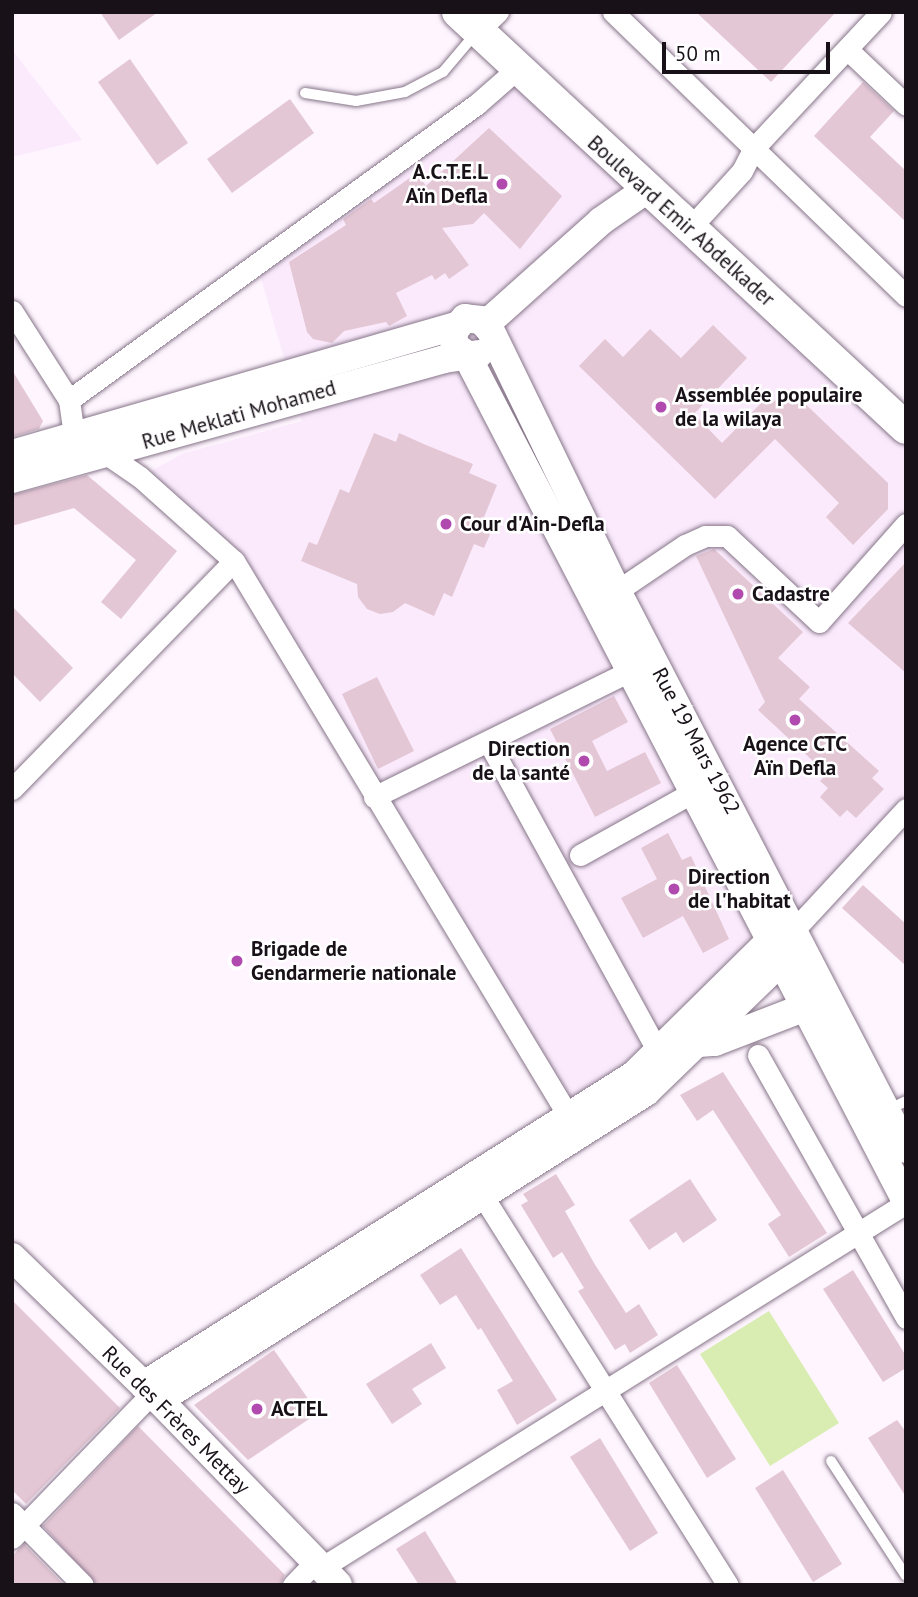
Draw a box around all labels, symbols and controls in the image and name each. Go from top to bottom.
scale bar [666,28,834,72]
text: 50 m [675,40,721,67]
street label: Boulevard Emir Abdelkader [582,130,780,312]
place label: A.C.T.E.L Aïn Defla [406,159,488,209]
marker: A.C.T.E.L Aïn Defla [494,176,510,192]
street label: Rue Meklati Mohamed [139,375,339,455]
place label: Assemblée populaire de la wilaya [675,382,863,432]
marker: Assemblée populaire de la wilaya [653,399,669,415]
place label: Cour d'Ain-Defla [460,511,605,537]
marker: Cour d'Ain-Defla [438,516,454,532]
place label: Cadastre [752,581,830,607]
marker: Cadastre [730,586,746,602]
street label: Rue 19 Mars 1962 [647,663,745,819]
marker: Agence CTC Aïn Defla [787,712,803,728]
place label: Agence CTC Aïn Defla [743,731,847,781]
place label: Direction de la santé [472,736,570,786]
marker: Direction de la santé [576,753,592,769]
place label: Direction de l'habitat [688,864,791,914]
marker: Direction de l'habitat [666,881,682,897]
place label: Brigade de Gendarmerie nationale [251,936,456,986]
marker: Brigade de Gendarmerie nationale [229,953,245,969]
street label: Rue des Frères Mettay [97,1341,255,1499]
place label: ACTEL [271,1396,328,1422]
marker: ACTEL [249,1401,265,1417]

